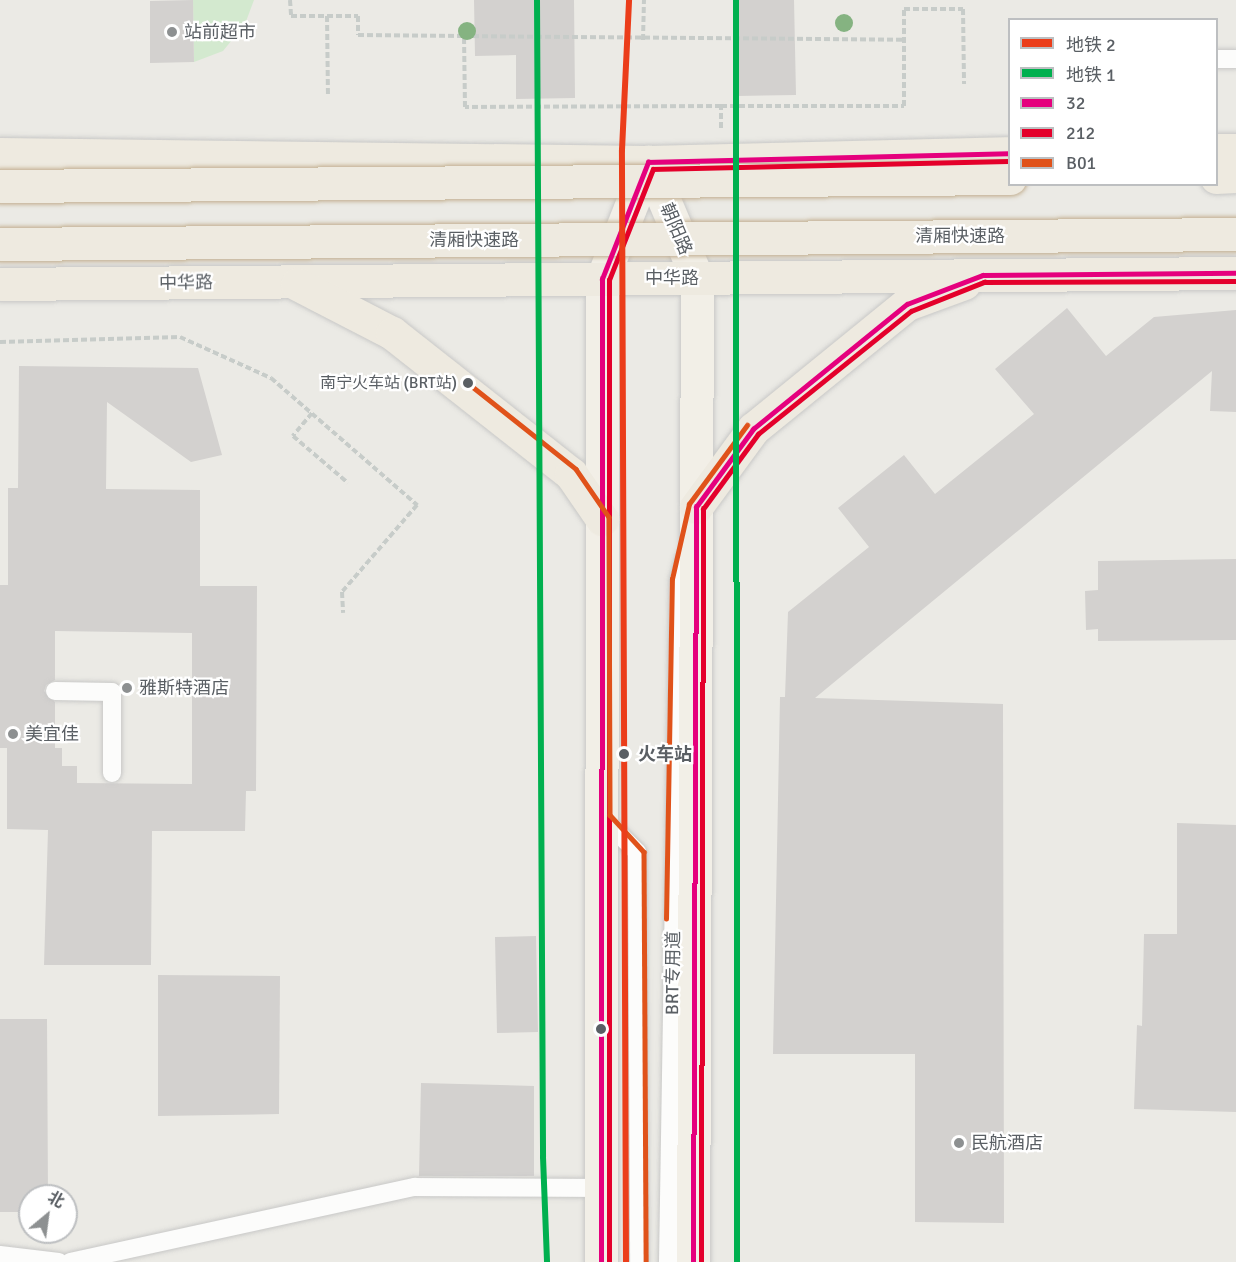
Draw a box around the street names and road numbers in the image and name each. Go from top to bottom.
street label: 朝阳路 [656,200,696,258]
street label: 清厢快速路 [915,225,1005,247]
street label: 清厢快速路 [429,229,519,251]
street label: 中华路 [645,267,699,289]
street label: 中华路 [159,272,213,294]
street label: BRT专用道 [661,931,685,1015]

